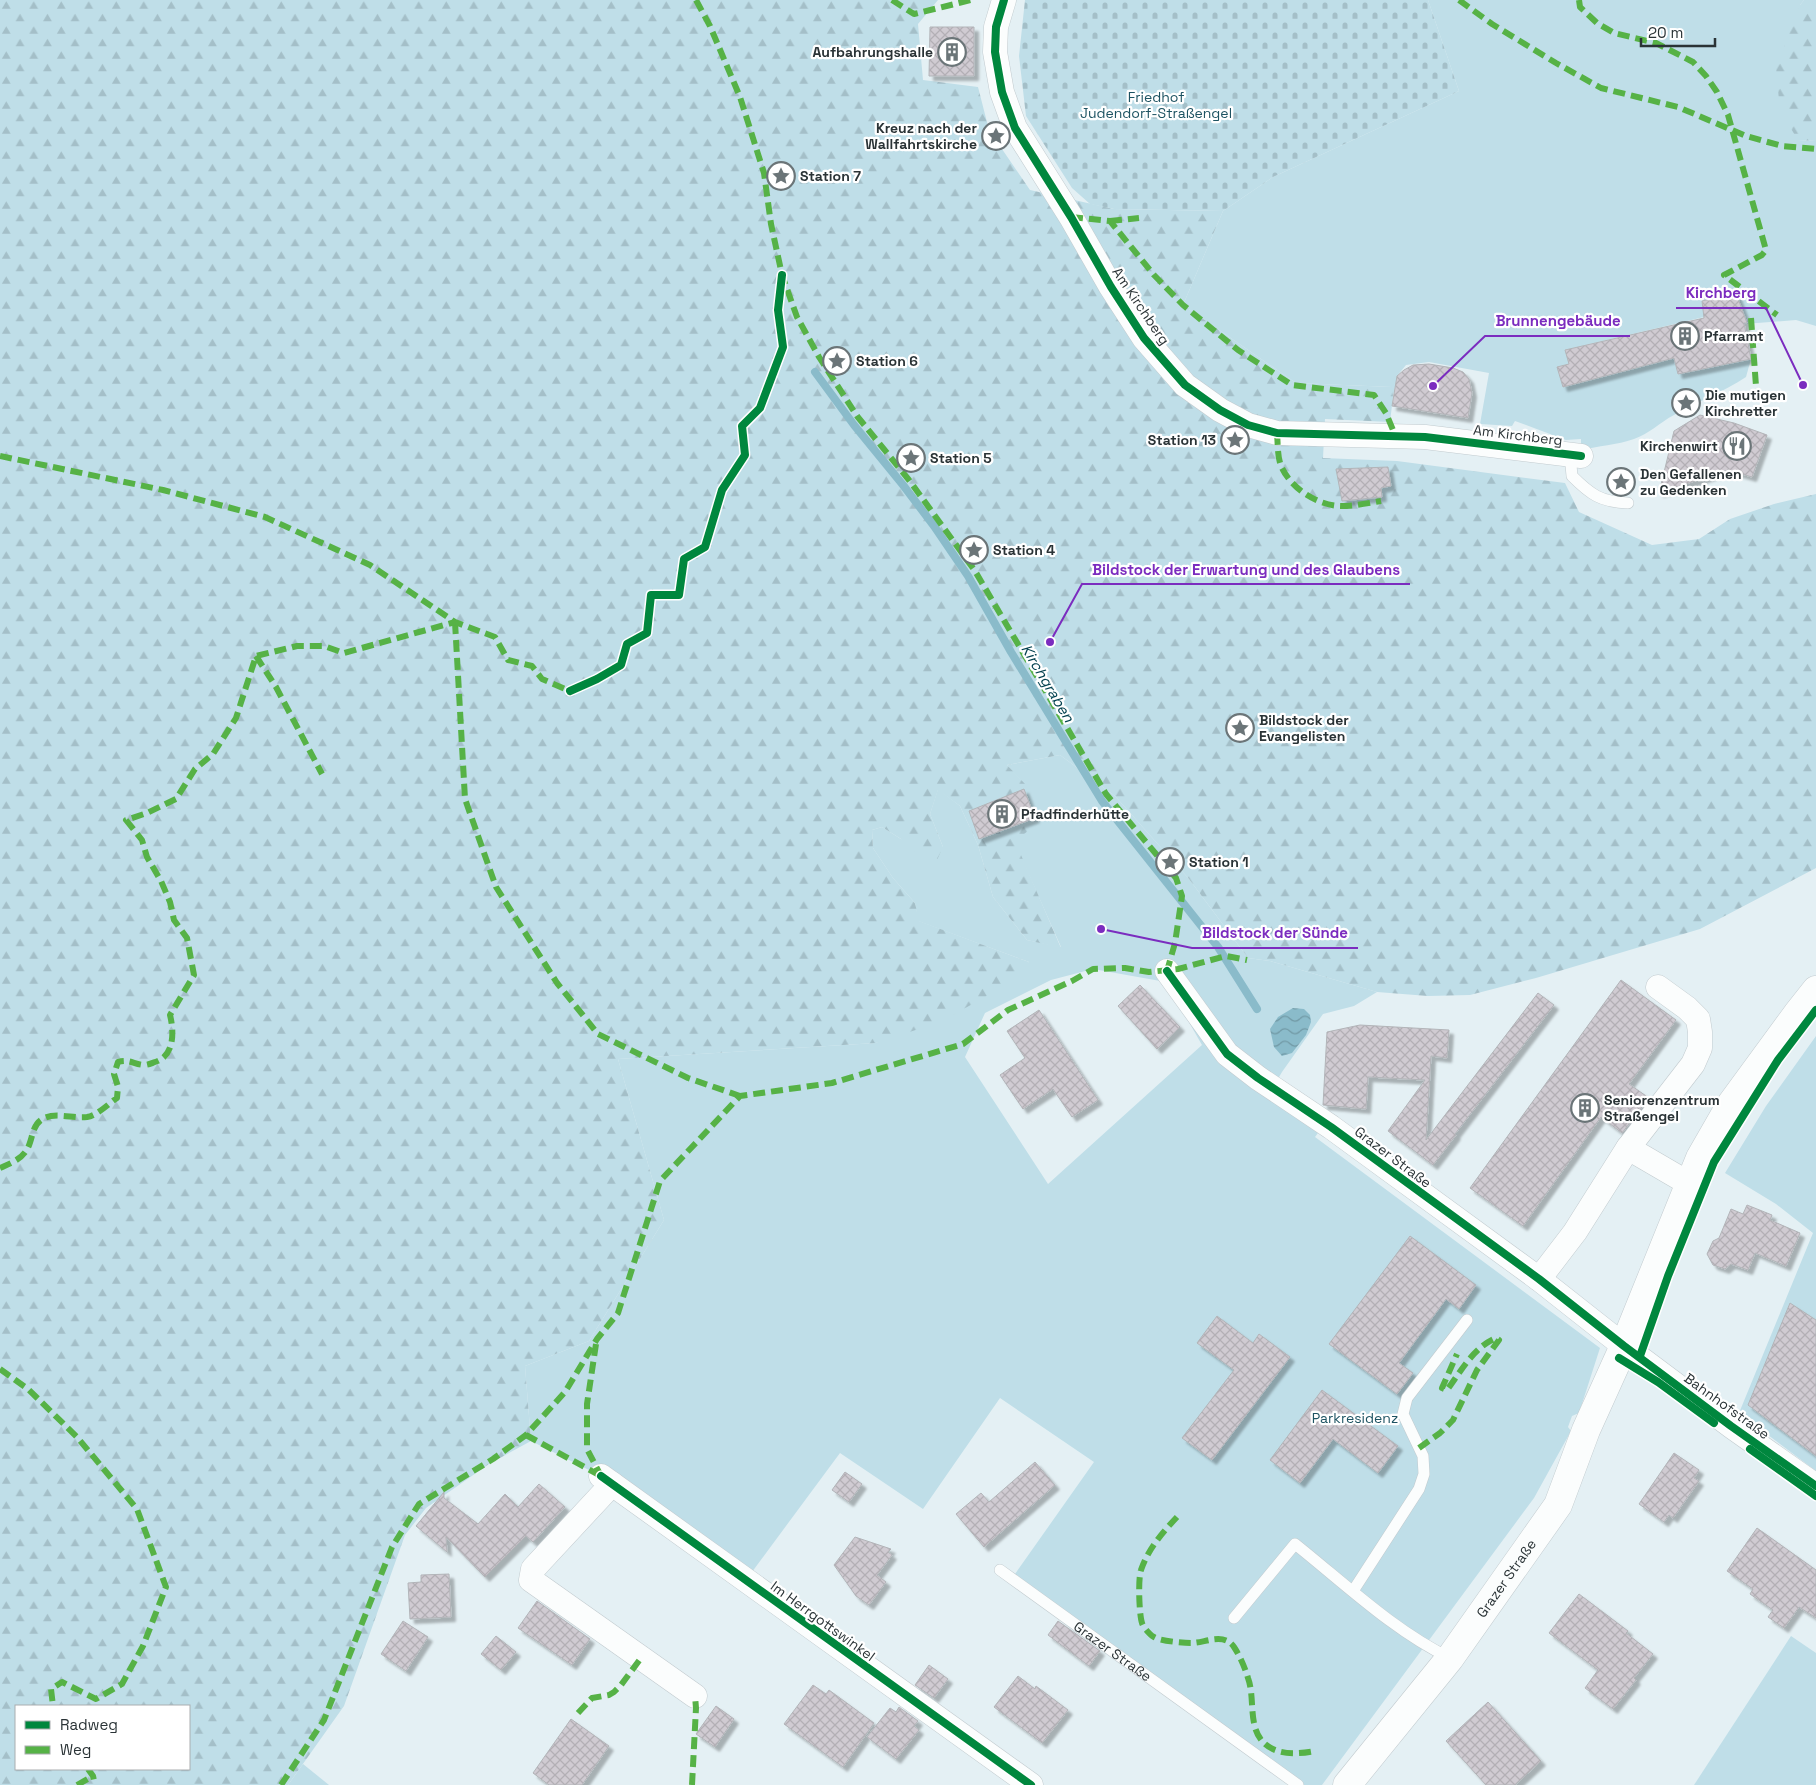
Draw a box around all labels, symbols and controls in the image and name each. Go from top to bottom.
scale bar [1641,15,1715,47]
text: 20 m [1648,23,1683,42]
building icon: Aufbahrungshalle [937,37,967,67]
place label: Aufbahrungshalle [812,43,933,61]
park label: Friedhof Judendorf-Straßengel [1080,88,1232,122]
place label: Kreuz nach der Wallfahrtskirche [865,119,977,153]
place icon: Kreuz nach der Wallfahrtskirche [981,121,1011,151]
place icon: Station 7 [766,161,796,191]
place label: Station 7 [800,167,861,185]
street label: Am Kirchberg [1108,264,1174,348]
callout: Kirchberg [1676,278,1766,308]
text: Kirchberg [1686,283,1756,302]
callout: Brunnengebäude [1485,306,1630,336]
text: Brunnengebäude [1495,311,1621,330]
building icon: Pfarramt [1670,321,1700,351]
place label: Pfarramt [1704,327,1764,345]
place icon: Station 6 [822,346,852,376]
place label: Station 6 [856,352,918,370]
place label: Die mutigen Kirchretter [1705,386,1786,420]
place icon: Die mutigen Kirchretter [1671,388,1701,418]
street label: Am Kirchberg [1472,421,1564,449]
place icon: Station 13 [1220,425,1250,455]
place label: Station 13 [1148,431,1216,449]
restaurant icon: Kirchenwirt [1722,431,1752,461]
place label: Kirchenwirt [1640,437,1718,455]
place icon: Station 5 [896,443,926,473]
place label: Station 5 [930,449,992,467]
place label: Den Gefallenen zu Gedenken [1640,465,1742,499]
place icon: Den Gefallenen zu Gedenken [1606,467,1636,497]
place icon: Station 4 [959,535,989,565]
place label: Station 4 [993,541,1055,559]
callout: Bildstock der Erwartung und des Glaubens [1082,554,1410,584]
text: Bildstock der Erwartung und des Glaubens [1092,560,1400,579]
water label: Kirchgraben [1017,640,1079,726]
place label: Bildstock der Evangelisten [1259,711,1349,745]
place icon: Bildstock der Evangelisten [1225,713,1255,743]
building icon: Pfadfinderhütte [987,799,1017,829]
place label: Pfadfinderhütte [1021,805,1129,823]
place icon: Station 1 [1155,847,1185,877]
place label: Station 1 [1189,853,1249,871]
callout: Bildstock der Sünde [1192,918,1358,948]
text: Bildstock der Sünde [1202,923,1348,942]
place label: Seniorenzentrum Straßengel [1604,1091,1720,1125]
building icon: Seniorenzentrum Straßengel [1570,1093,1600,1123]
street label: Grazer Straße [1351,1122,1435,1192]
street label: Bahnhofstraße [1681,1369,1773,1443]
park label: Parkresidenz [1312,1409,1398,1427]
street label: Grazer Straße [1472,1536,1540,1621]
street label: Im Herrgottswinkel [767,1577,879,1665]
street label: Grazer Straße [1070,1617,1155,1685]
legend [15,1705,190,1770]
text: Radweg [60,1715,118,1734]
text: Weg [60,1740,91,1759]

